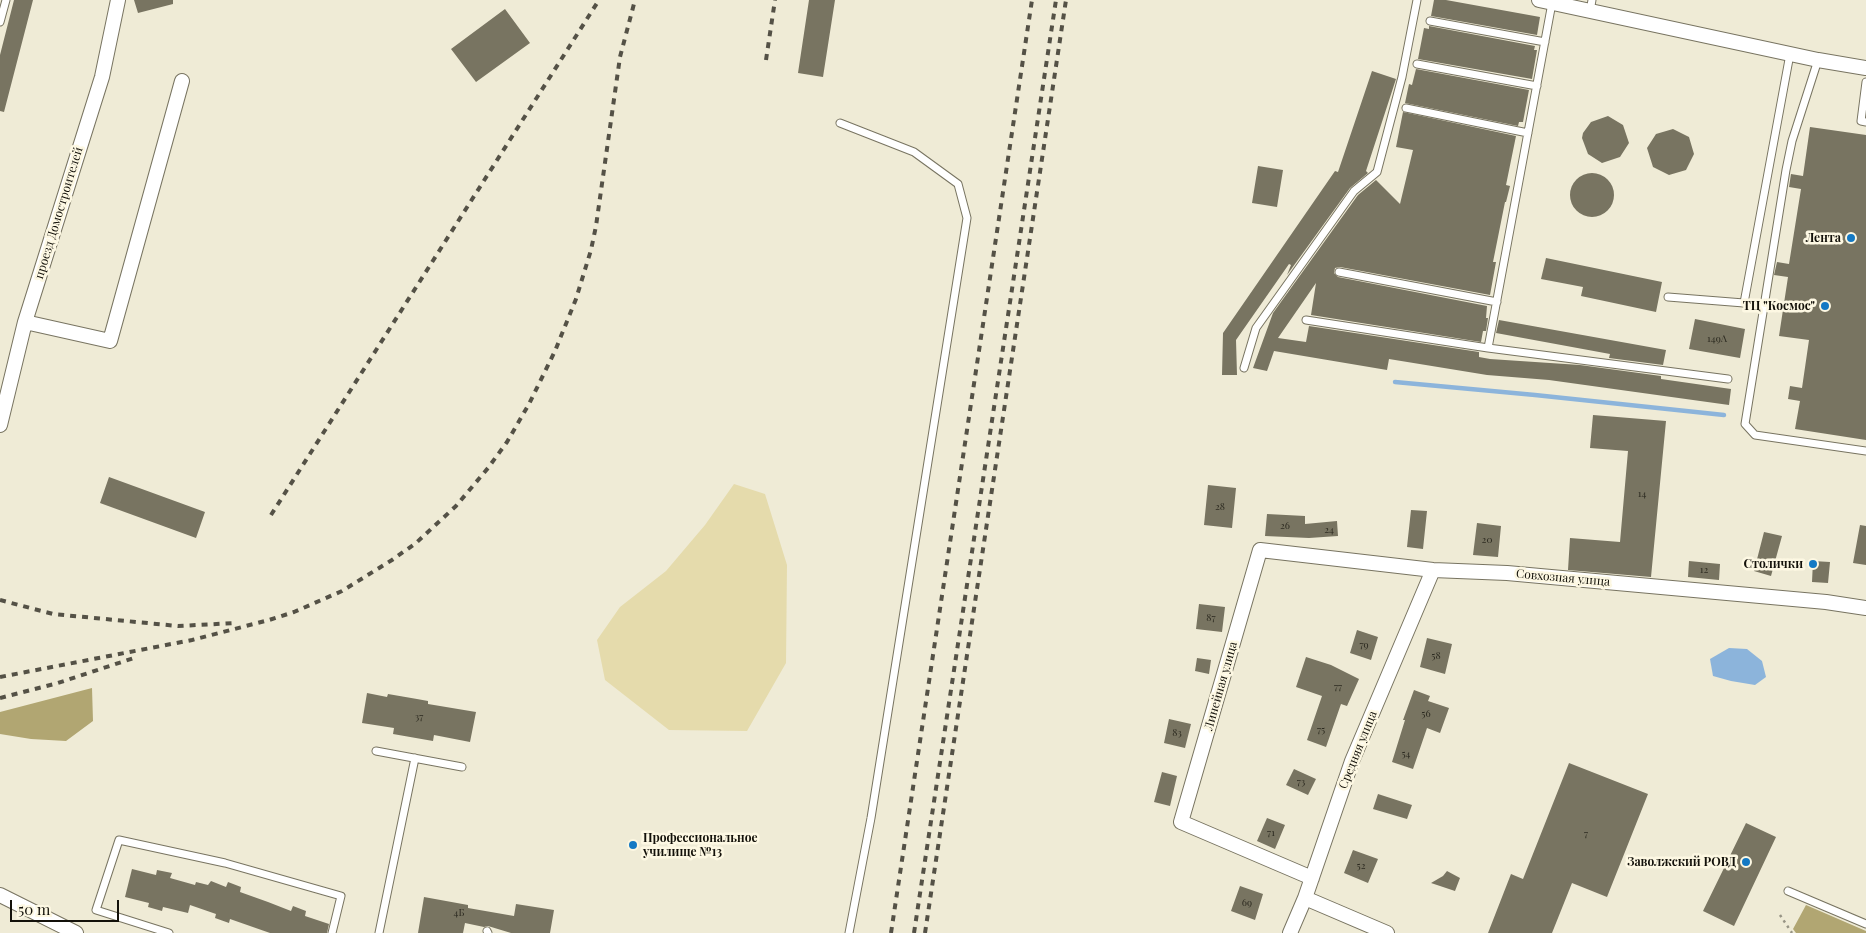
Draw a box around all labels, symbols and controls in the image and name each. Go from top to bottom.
street label: проезд Домостроителей [32,145,86,281]
place label: Лента [1806,231,1841,245]
marker: Лента [1845,232,1857,244]
place label: ТЦ "Космос" [1743,299,1815,313]
marker: ТЦ "Космос" [1819,300,1831,312]
house number: 149А [1707,333,1727,345]
house number: 14 [1638,488,1646,500]
house number: 28 [1215,501,1225,513]
house number: 26 [1280,520,1290,532]
house number: 24 [1324,524,1334,536]
house number: 20 [1482,534,1492,546]
place label: Столички [1744,557,1803,571]
marker: Столички [1807,558,1819,570]
house number: 12 [1700,564,1708,576]
street label: Совхозная улица [1515,567,1611,589]
house number: 87 [1206,612,1216,624]
house number: 79 [1359,639,1369,651]
street label: Линейная улица [1201,640,1241,732]
house number: 58 [1431,650,1441,662]
house number: 77 [1334,681,1342,693]
house number: 56 [1421,708,1431,720]
street label: Средняя улица [1336,709,1380,791]
house number: 37 [415,711,423,723]
house number: 75 [1317,724,1325,736]
house number: 83 [1172,727,1182,739]
house number: 54 [1401,748,1411,760]
house number: 73 [1297,776,1305,788]
house number: 71 [1267,827,1275,839]
house number: 7 [1584,828,1588,840]
place label: Профессиональное училище №13 [643,831,757,859]
marker: Профессиональное училище №13 [627,839,639,851]
place label: Заволжский РОВД [1627,855,1736,869]
marker: Заволжский РОВД [1740,856,1752,868]
house number: 52 [1357,860,1365,872]
scale bar [12,890,121,922]
house number: 69 [1242,897,1252,909]
text: 50 m [18,899,50,919]
house number: 4Б [454,907,464,919]

